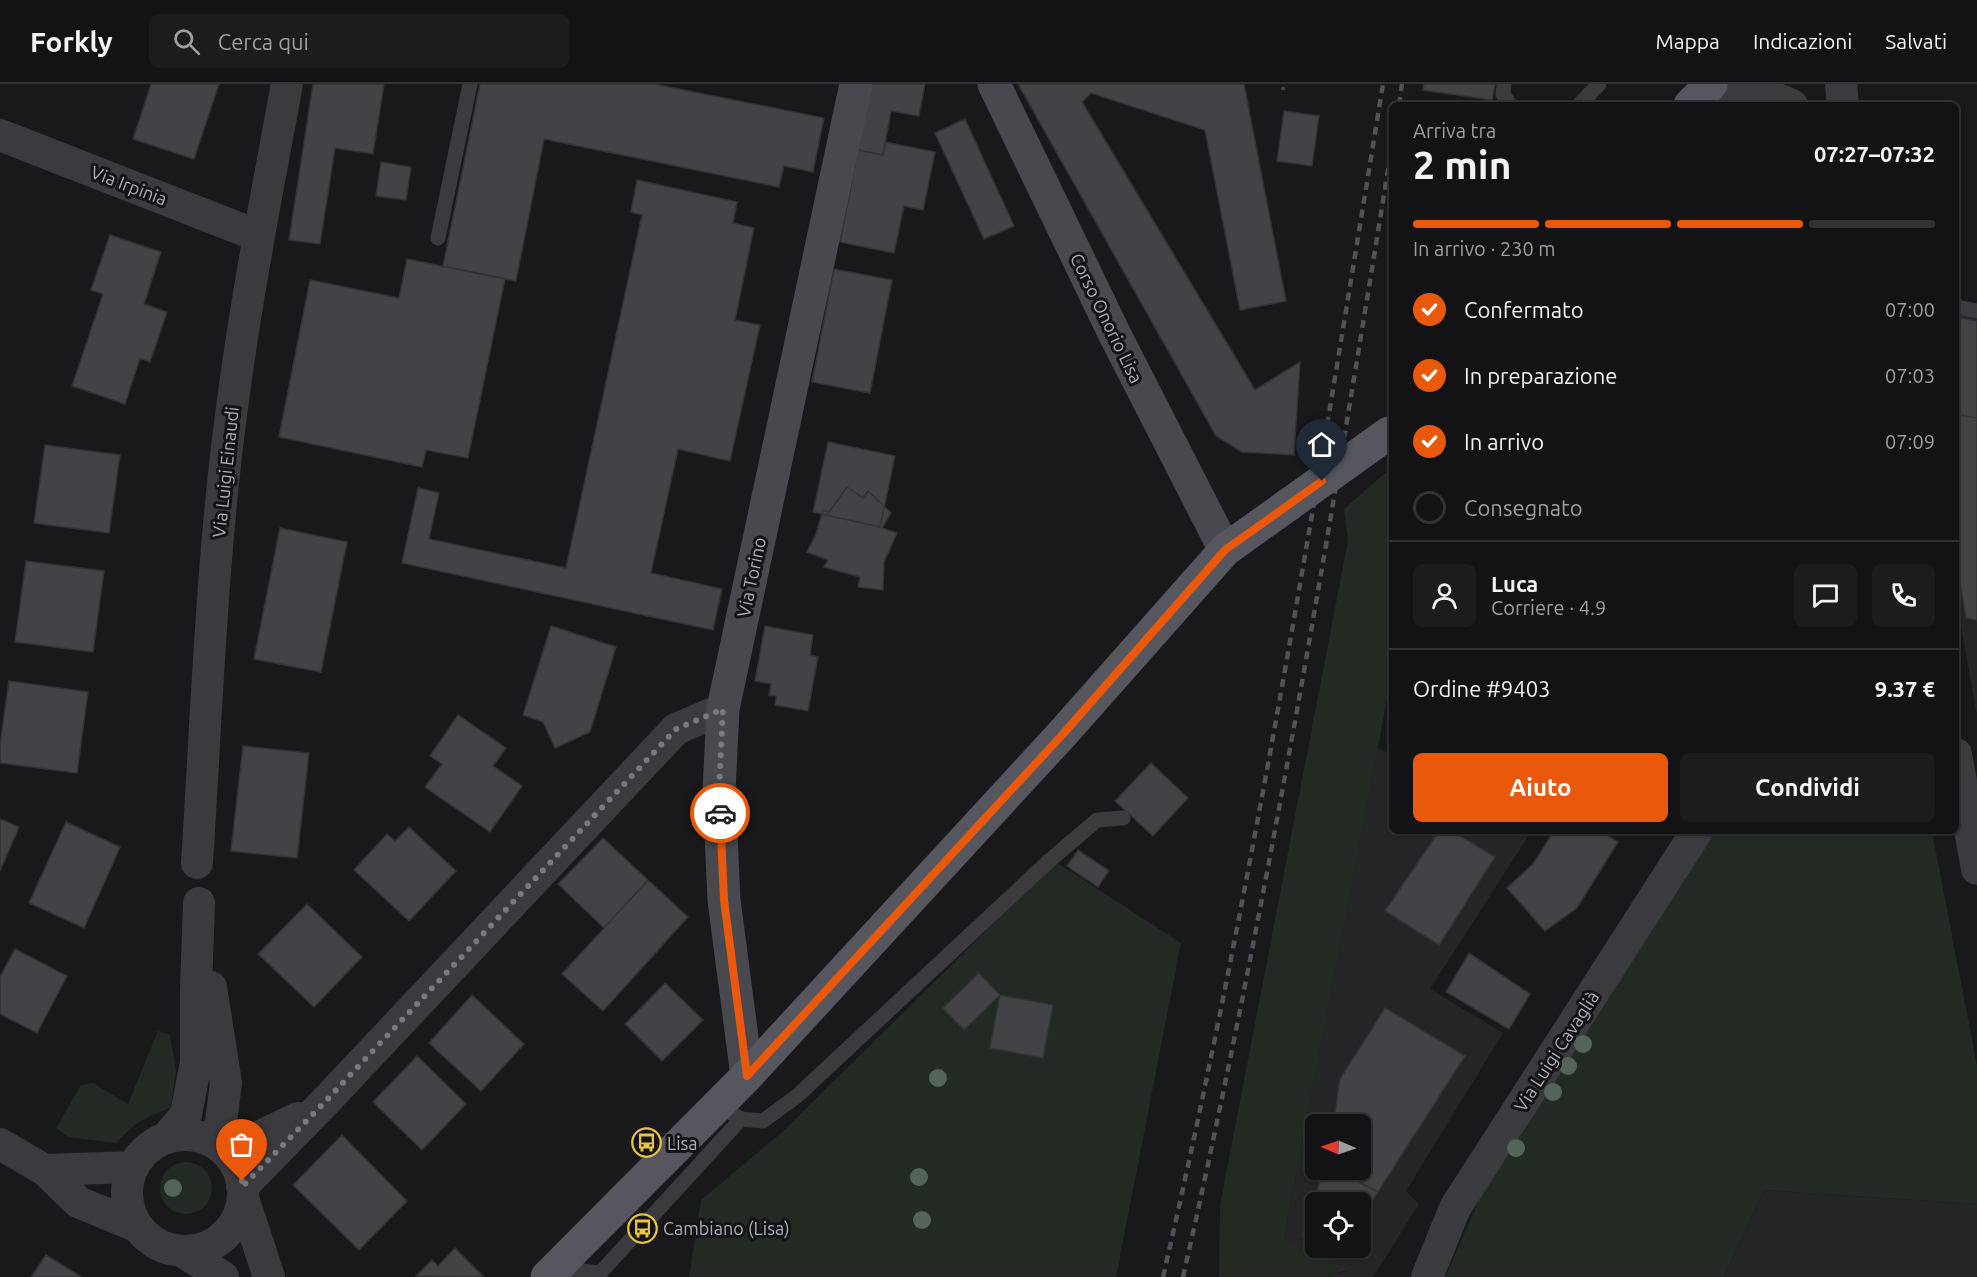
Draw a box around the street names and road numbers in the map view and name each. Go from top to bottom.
street label: Via Irpinia [88,161,170,209]
street label: Corso Onorio Lisa [1067,250,1147,386]
street label: Via Luigi Einaudi [208,406,242,538]
street label: Via Torino [733,535,769,619]
street label: Via Luigi Cavaglià [1510,987,1602,1115]

